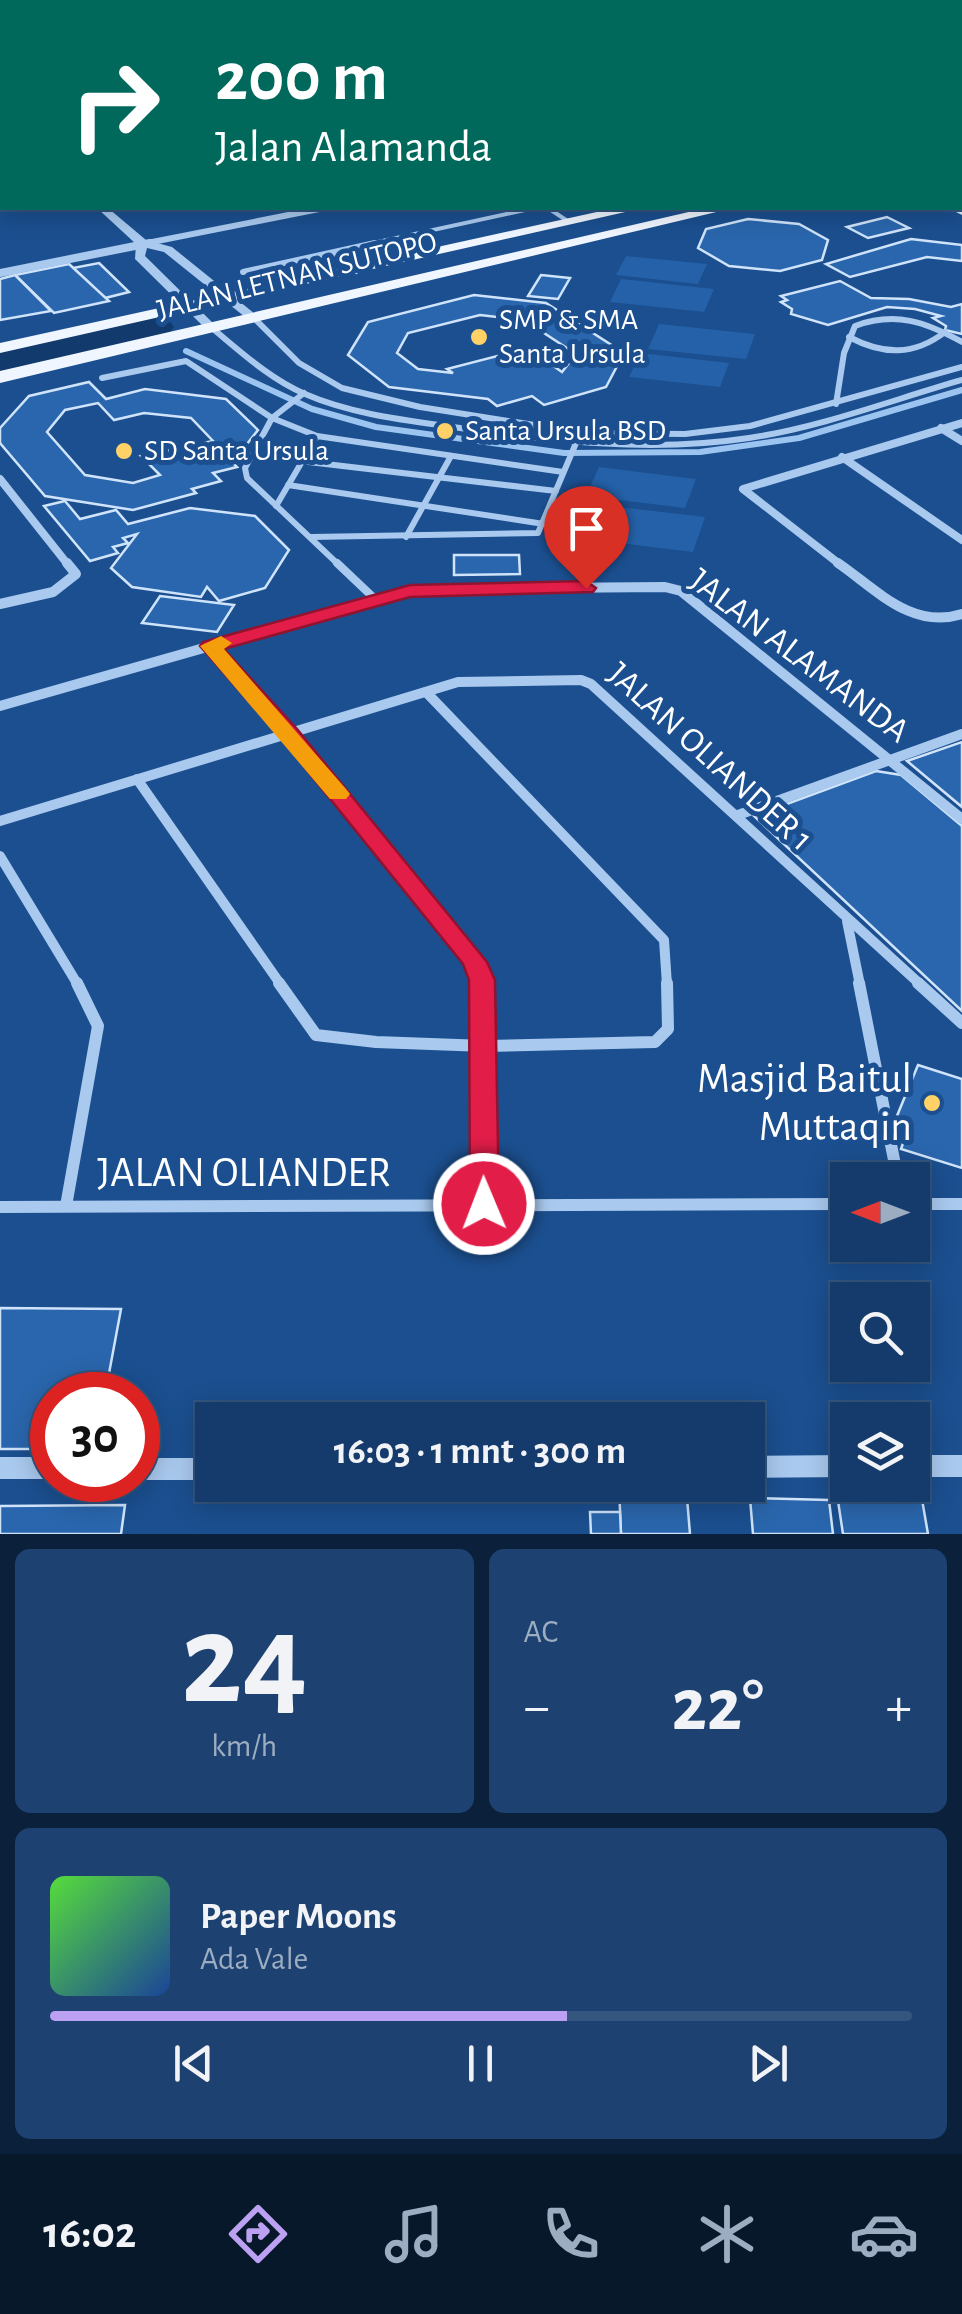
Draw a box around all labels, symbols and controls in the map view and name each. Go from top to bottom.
icon: right [50,40,180,170]
text: 200 m [215,43,388,113]
text: Jalan Alamanda [215,125,492,170]
street label: JALAN LETNAN SUTOPO [154,227,440,325]
place label: SMP & SMA Santa Ursula [499,305,646,369]
marker: SMP & SMA Santa Ursula [468,326,490,348]
place label: Santa Ursula BSD [465,416,666,446]
marker: Santa Ursula BSD [434,420,456,442]
place label: SD Santa Ursula [144,436,329,466]
marker: SD Santa Ursula [113,440,135,462]
pin [544,486,629,589]
icon: arrive [559,501,614,556]
street label: JALAN ALAMANDA [683,562,915,750]
street label: JALAN OLIANDER 1 [601,656,819,858]
place label: Masjid Baitul Muttaqin [697,1058,912,1148]
marker: Masjid Baitul Muttaqin [921,1092,943,1114]
street label: JALAN OLIANDER [97,1152,391,1194]
position arrow [432,1152,536,1256]
north arrow [830,1162,930,1262]
map controls [830,1162,930,1502]
button: search [830,1282,930,1382]
speed limit sign: 30 [30,1372,160,1502]
button: layers [830,1402,930,1502]
text: 16:03 · 1 mnt · 300 m [334,1433,626,1471]
text: 24 [181,1597,308,1727]
text: AC [524,1616,558,1648]
text: 22° [671,1669,764,1744]
text: − [524,1680,550,1735]
text: + [886,1680,912,1735]
text: km/h [211,1730,277,1762]
text: Paper Moons [200,1898,397,1936]
text: Ada Vale [200,1943,308,1975]
icon: previous [166,2036,221,2091]
icon: pause [453,2036,508,2091]
icon: next [741,2036,796,2091]
icon: directions [223,2199,293,2269]
icon: music [379,2199,449,2269]
icon: phone [536,2199,606,2269]
icon: climate [692,2199,762,2269]
icon: car [849,2199,919,2269]
text: 16:02 [43,2211,136,2256]

